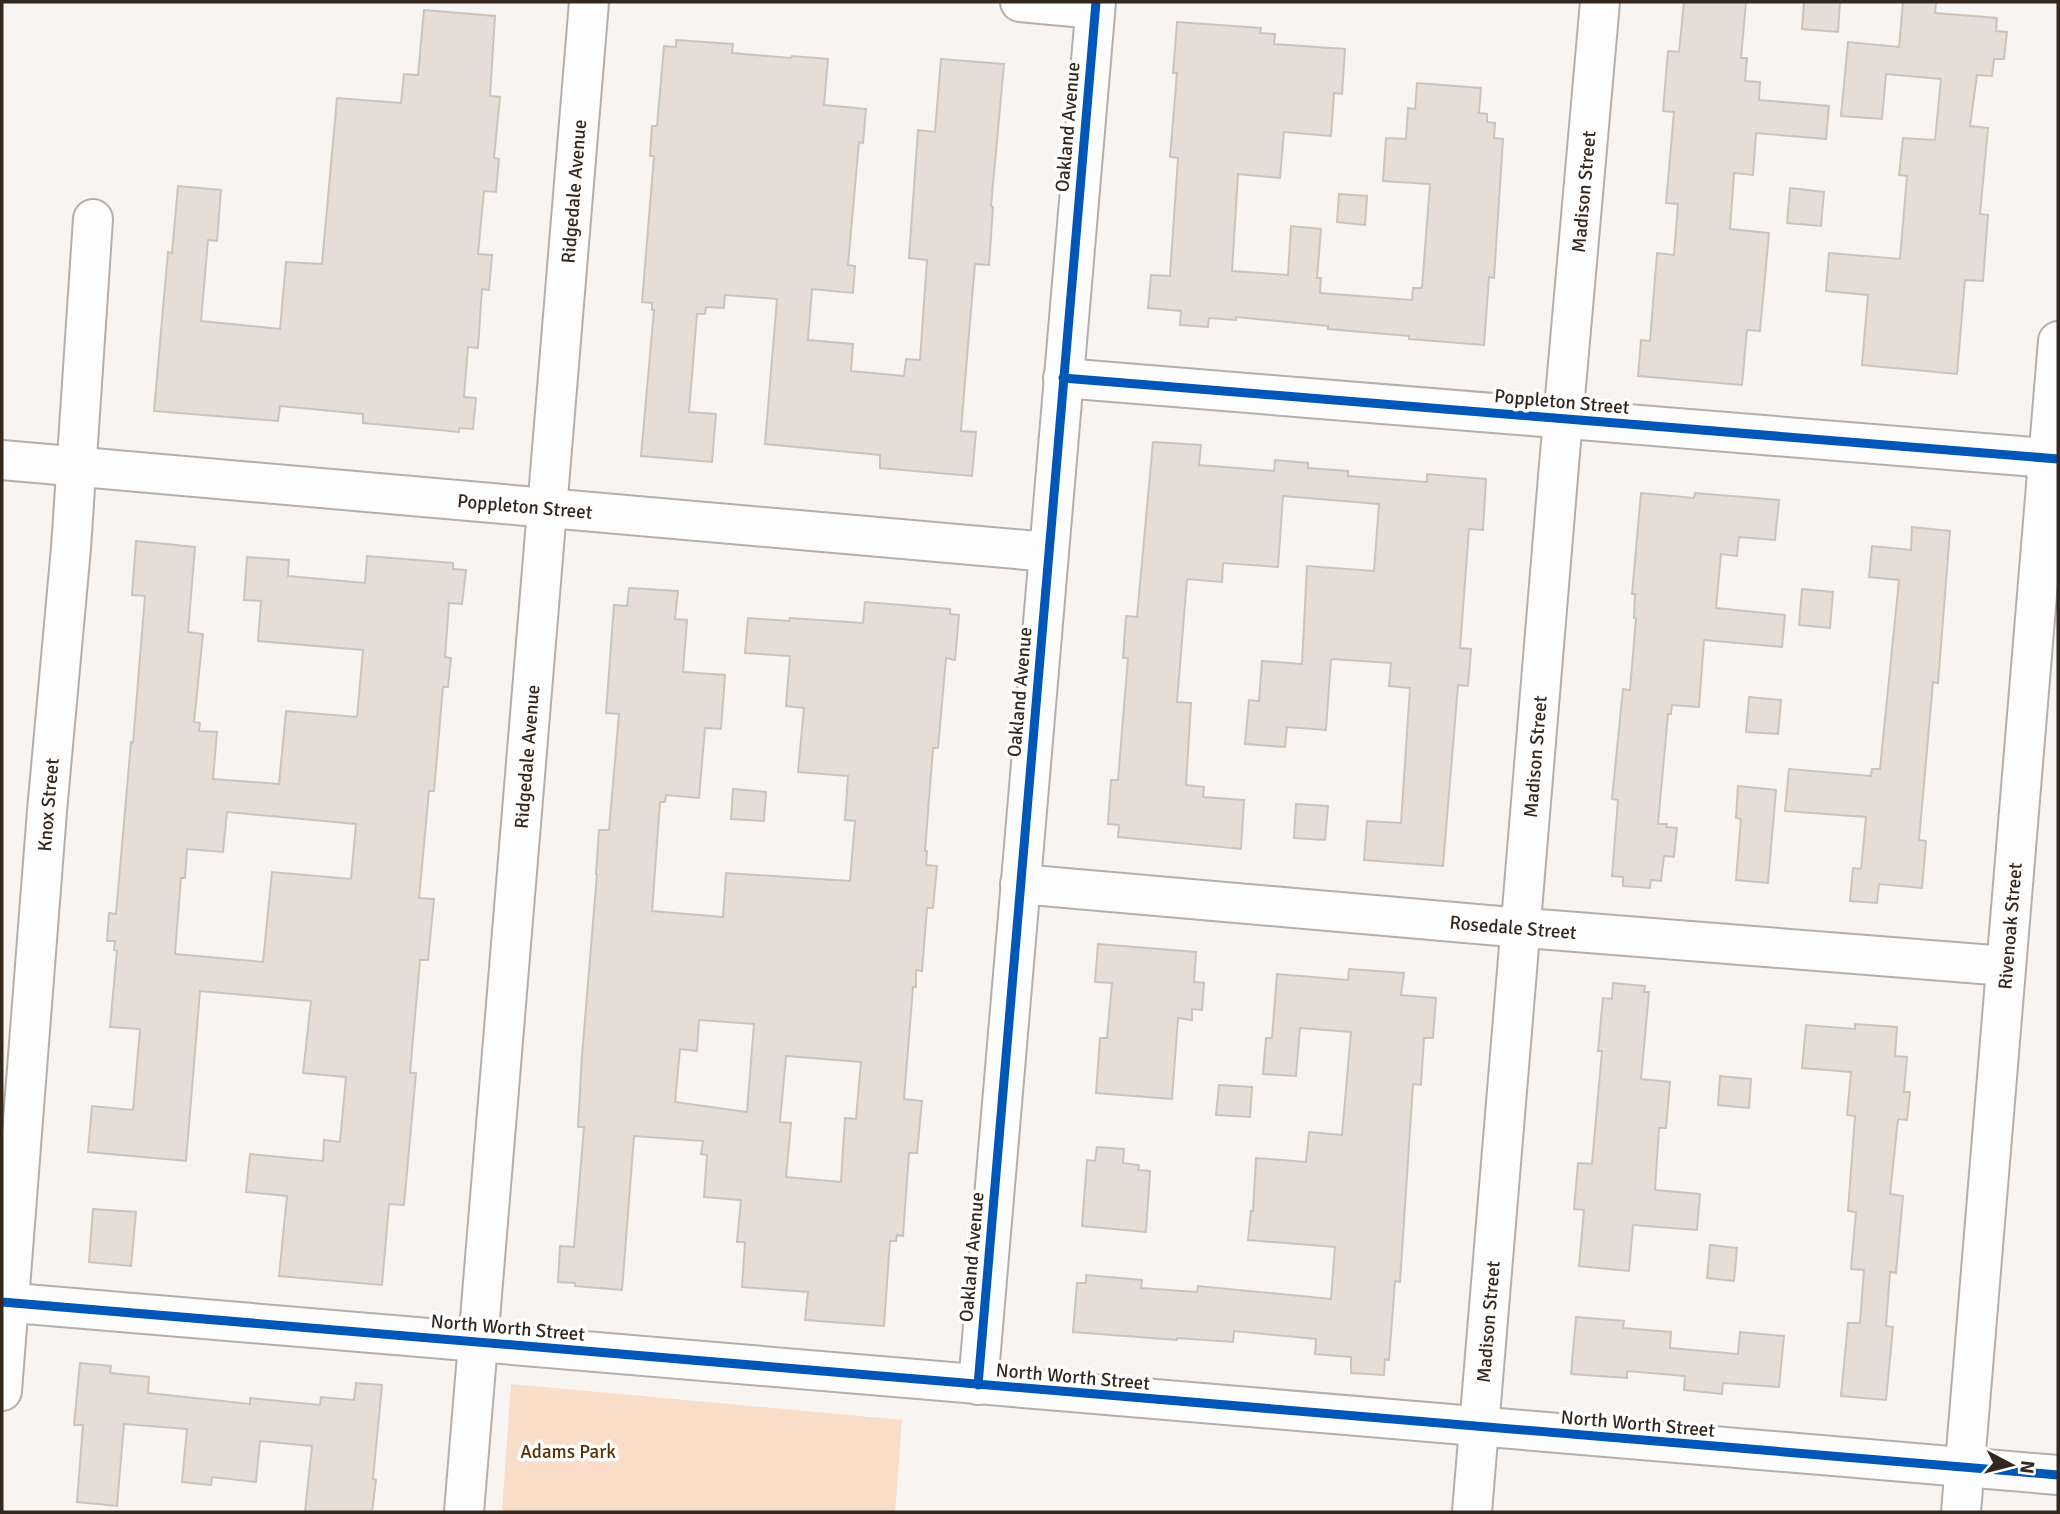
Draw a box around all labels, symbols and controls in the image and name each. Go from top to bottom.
street label: Oakland Avenue [1050,61,1086,193]
street label: Ridgedale Avenue [556,119,592,265]
street label: Madison Street [1567,129,1602,254]
street label: Poppleton Street [1493,384,1631,420]
street label: Poppleton Street [456,489,594,525]
street label: Oakland Avenue [1002,626,1038,758]
street label: Ridgedale Avenue [510,684,545,830]
street label: Madison Street [1519,694,1553,819]
street label: Knox Street [33,757,65,852]
street label: Rivenoak Street [1993,861,2028,991]
street label: Rosedale Street [1449,911,1578,945]
street label: Oakland Avenue [954,1191,990,1323]
street label: Madison Street [1472,1259,1506,1384]
street label: North Worth Street [430,1309,586,1347]
street label: North Worth Street [995,1358,1151,1396]
street label: North Worth Street [1560,1405,1716,1443]
north arrow [1976,1430,2046,1500]
park label: Adams Park [520,1440,616,1464]
text: N [2014,1459,2040,1475]

